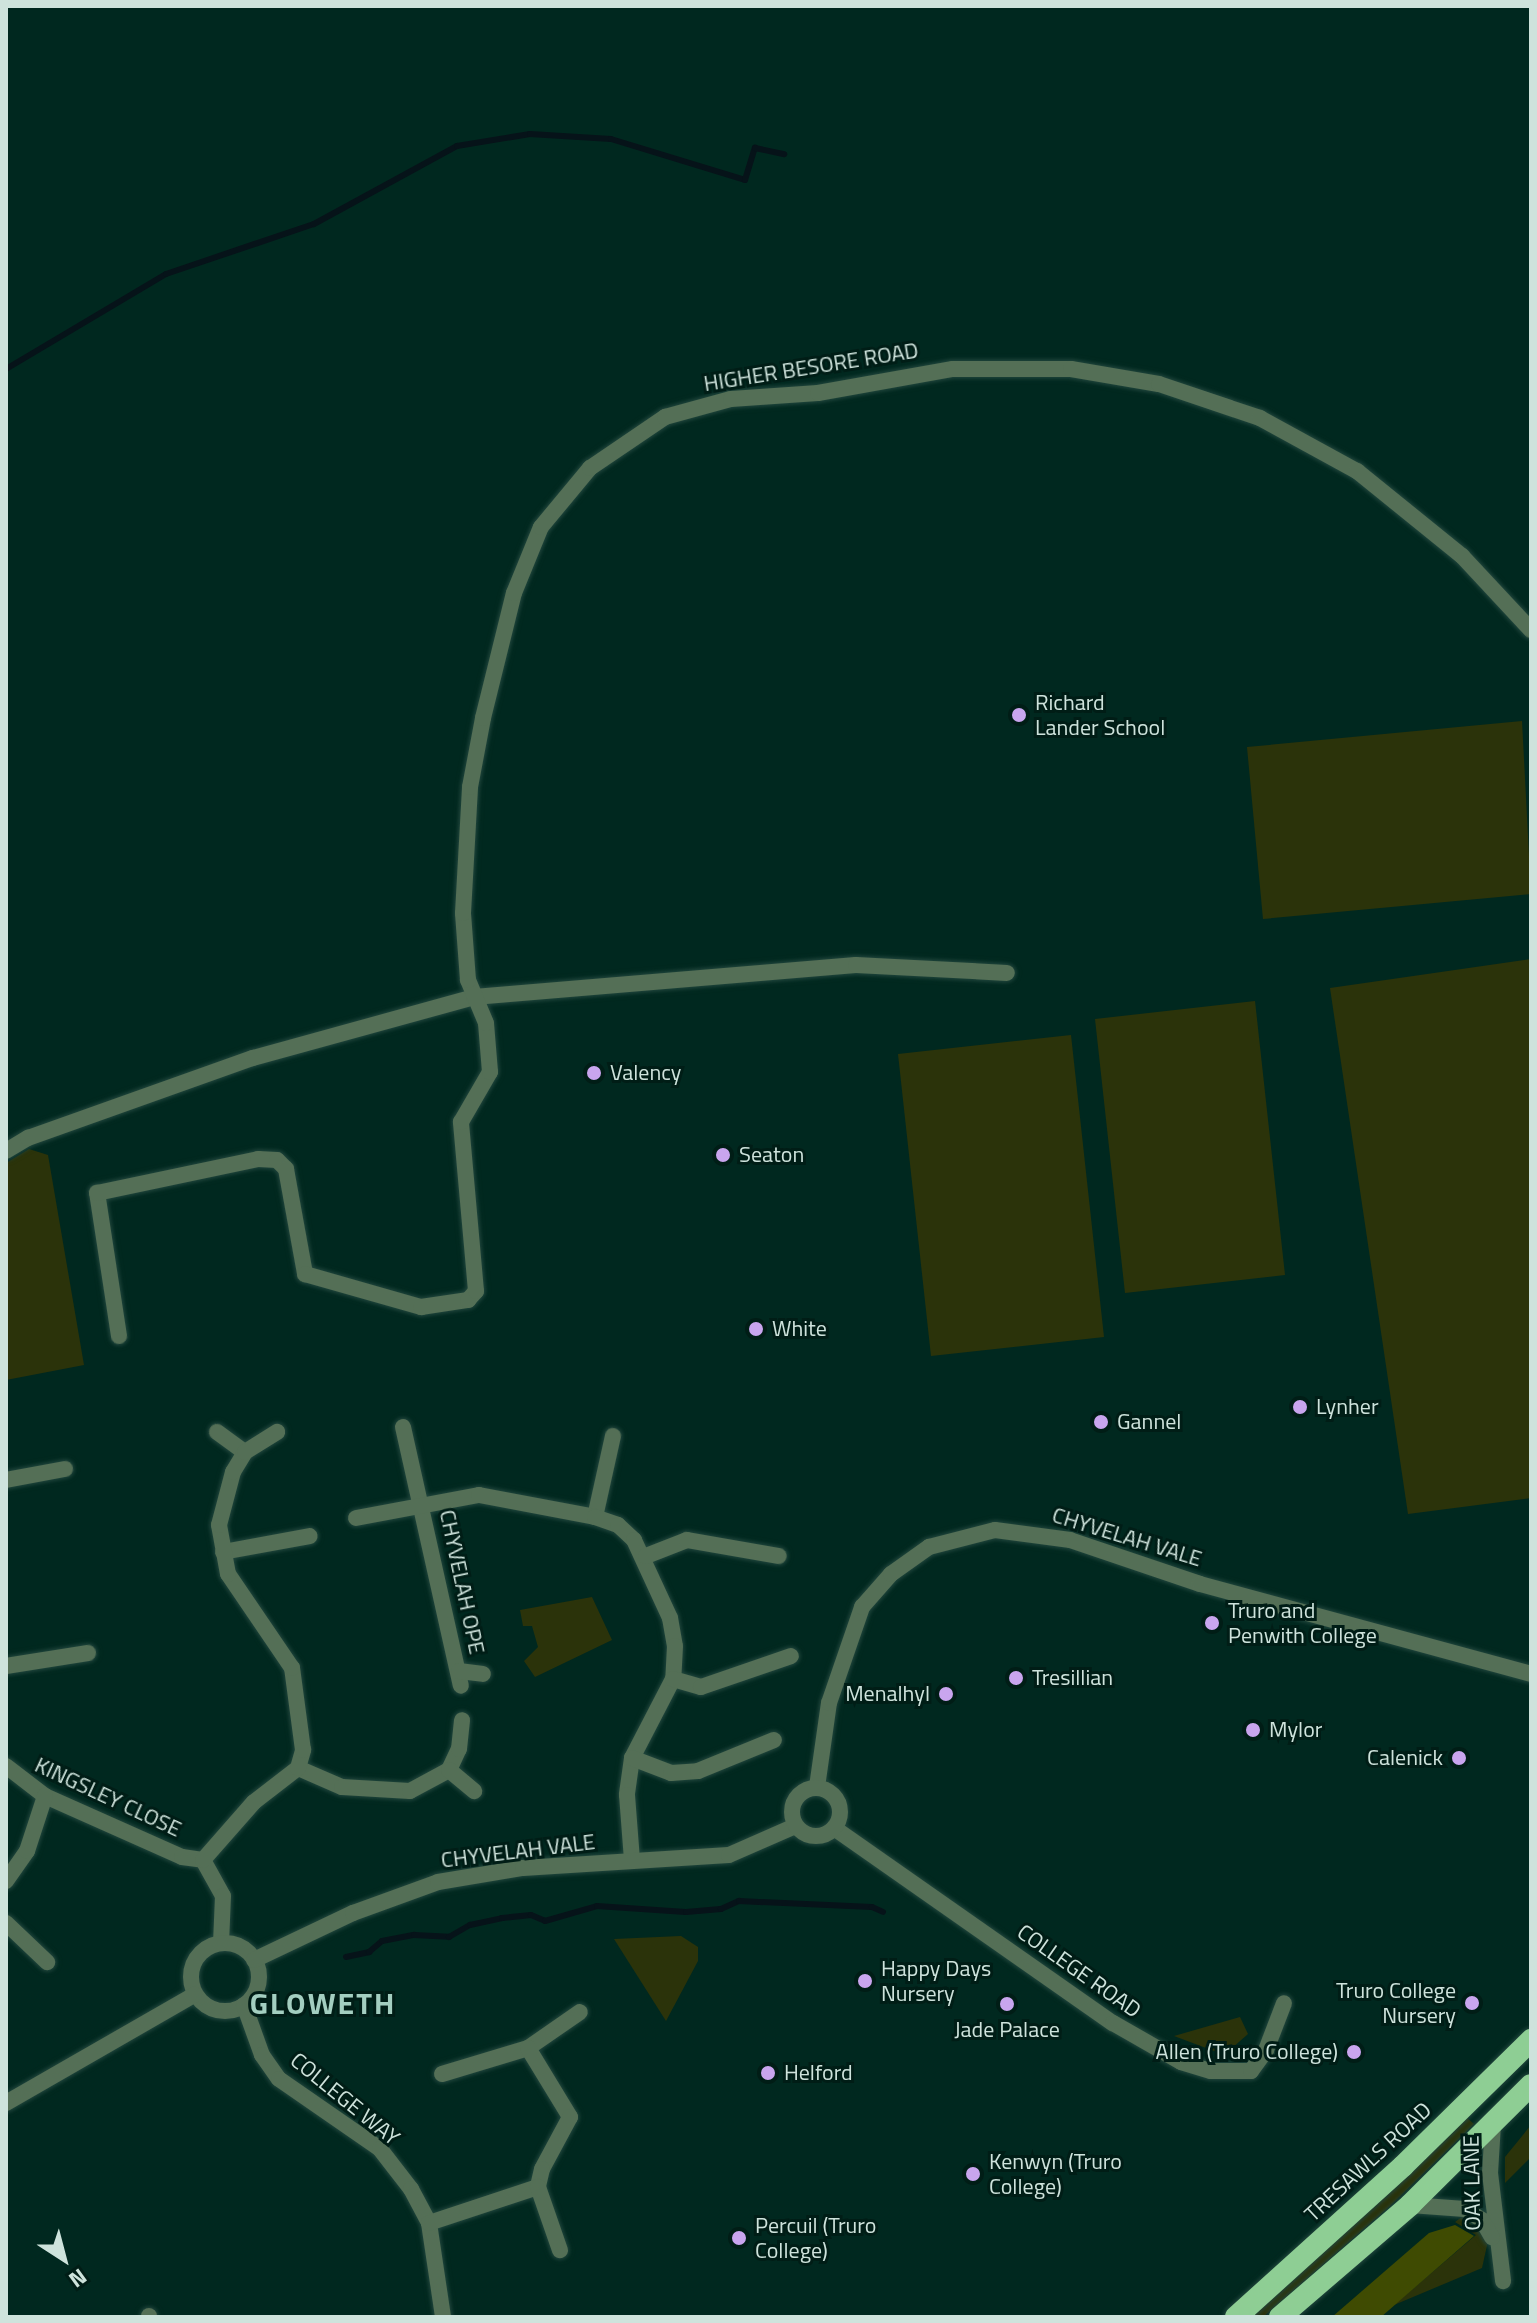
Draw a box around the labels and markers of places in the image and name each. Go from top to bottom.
place label: Richard Lander School [1035,689,1165,740]
marker: Richard Lander School [1010,706,1028,724]
place label: Valency [610,1060,681,1086]
marker: Valency [585,1064,603,1082]
place label: Seaton [739,1142,804,1168]
marker: Seaton [714,1146,732,1164]
place label: White [772,1316,827,1342]
marker: White [747,1320,765,1338]
place label: Lynher [1316,1394,1379,1420]
marker: Lynher [1291,1398,1309,1416]
place label: Gannel [1117,1409,1181,1435]
marker: Gannel [1092,1413,1110,1431]
place label: Truro and Penwith College [1228,1597,1377,1648]
marker: Truro and Penwith College [1203,1614,1221,1632]
place label: Tresillian [1032,1665,1113,1691]
marker: Tresillian [1007,1669,1025,1687]
place label: Menalhyl [845,1681,930,1707]
marker: Menalhyl [937,1685,955,1703]
place label: Mylor [1269,1717,1322,1743]
marker: Mylor [1244,1721,1262,1739]
place label: Calenick [1367,1745,1443,1771]
marker: Calenick [1450,1749,1468,1767]
place label: Happy Days Nursery [881,1955,991,2006]
marker: Happy Days Nursery [856,1972,874,1990]
place label: Truro College Nursery [1336,1977,1456,2028]
marker: Truro College Nursery [1463,1994,1481,2012]
marker: Jade Palace [998,1995,1016,2013]
place label: Jade Palace [954,2017,1060,2043]
place label: Allen (Truro College) [1156,2039,1338,2065]
marker: Allen (Truro College) [1345,2043,1363,2061]
place label: Helford [784,2060,853,2086]
marker: Helford [759,2064,777,2082]
place label: Kenwyn (Truro College) [989,2148,1122,2200]
marker: Kenwyn (Truro College) [964,2165,982,2183]
place label: Percuil (Truro College) [755,2212,876,2264]
marker: Percuil (Truro College) [730,2229,748,2247]

